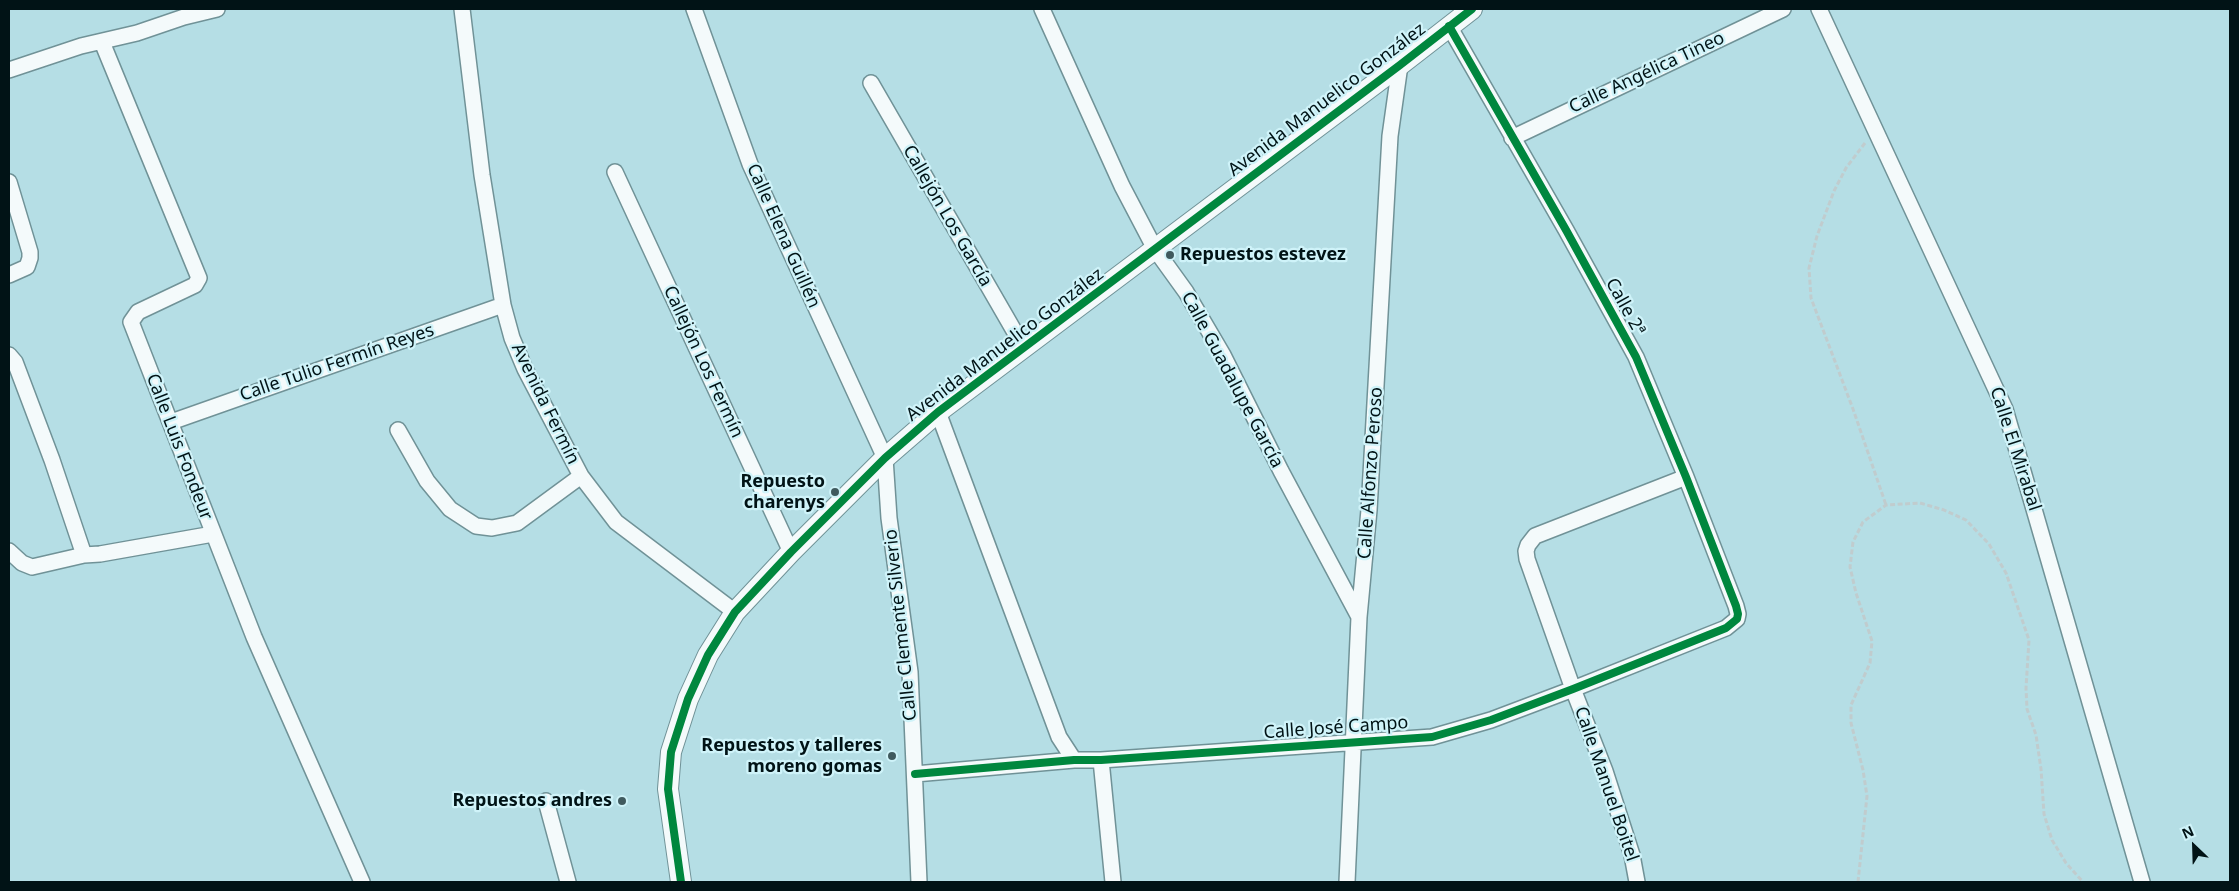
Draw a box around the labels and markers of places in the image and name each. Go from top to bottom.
place label: Repuestos estevez [1180,244,1346,266]
marker: Repuestos estevez [1164,249,1176,261]
place label: Repuesto charenys [741,471,825,514]
marker: Repuesto charenys [829,486,841,498]
place label: Repuestos y talleres moreno gomas [701,735,882,778]
marker: Repuestos y talleres moreno gomas [886,750,898,762]
place label: Repuestos andres [452,790,612,812]
marker: Repuestos andres [616,795,628,807]

